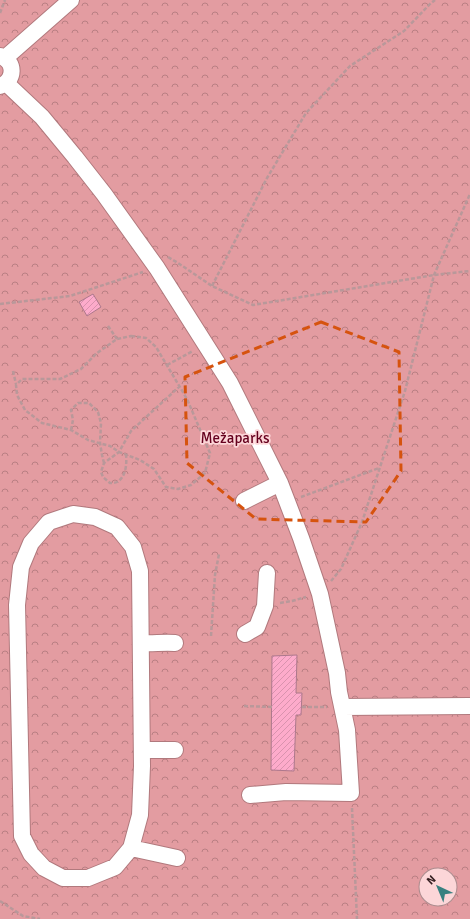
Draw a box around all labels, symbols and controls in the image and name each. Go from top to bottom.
park label: Mežaparks [200,429,270,447]
north arrow [418,867,458,907]
text: N [424,873,439,888]

